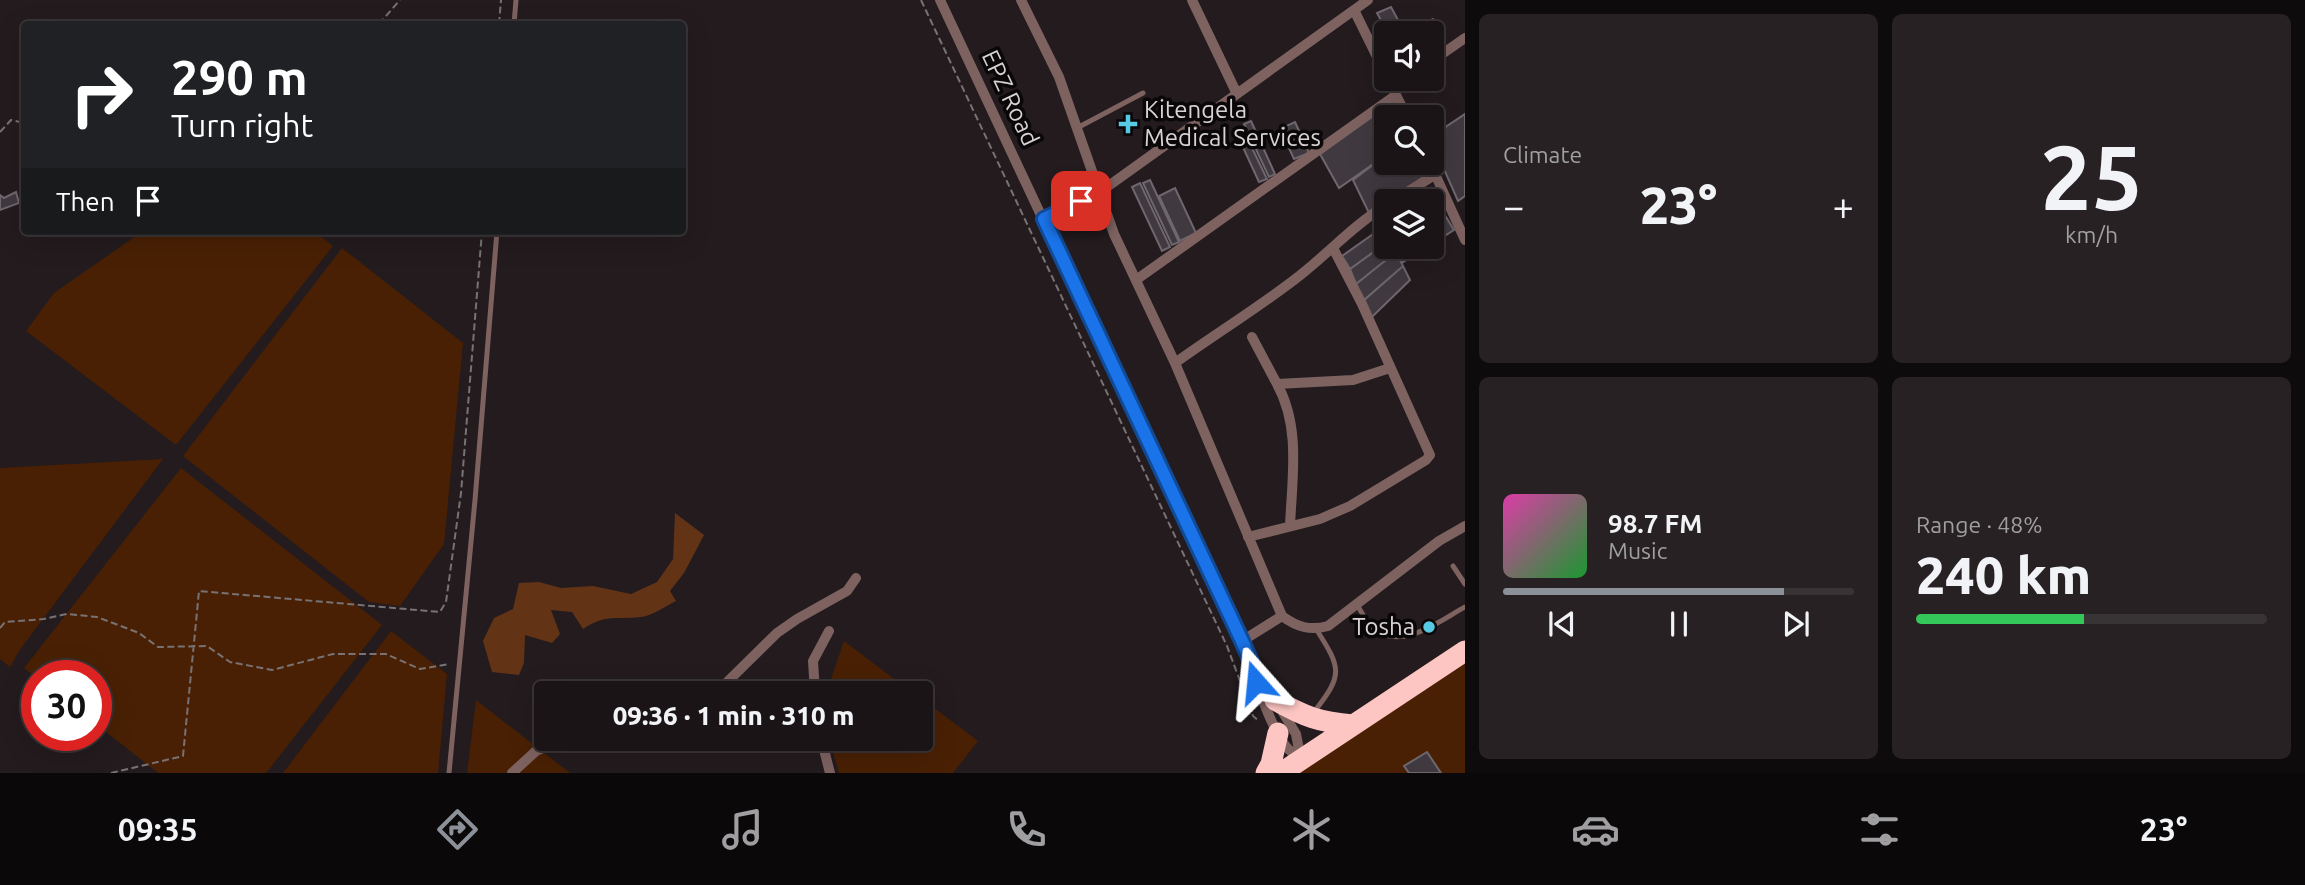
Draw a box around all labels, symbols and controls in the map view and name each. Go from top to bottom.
map controls [1374,21,1444,259]
button: sound [1374,21,1444,91]
street label: EPZ Road [977,46,1044,150]
icon: right [56,49,147,140]
text: 290 m [171,49,308,104]
place label: Kitengela Medical Services [1144,96,1321,151]
button: search [1374,105,1444,175]
text: Turn right [171,107,313,143]
marker: Kitengela Medical Services [1118,114,1138,134]
text: 25 [2040,125,2143,227]
text: Climate [1503,142,1582,167]
pin [1051,171,1111,231]
text: 23° [1640,176,1717,234]
icon: arrive [129,182,167,220]
icon: arrive [1062,182,1100,220]
text: − [1503,185,1524,227]
text: + [1833,185,1854,227]
text: Then [56,187,115,216]
button: layers [1374,189,1444,259]
text: km/h [2065,222,2118,247]
text: 98.7 FM [1608,509,1702,538]
text: Range · 48% [1916,512,2043,537]
text: Music [1608,538,1667,563]
text: 240 km [1916,546,2091,604]
icon: previous [1543,605,1581,643]
icon: pause [1660,605,1698,643]
icon: next [1777,605,1815,643]
place label: Tosha [1352,613,1415,640]
marker: Tosha [1421,619,1437,635]
position arrow [1219,645,1293,719]
speed limit sign: 30 [21,660,112,751]
text: 09:36 · 1 min · 310 m [613,701,854,730]
icon: directions [433,805,482,854]
icon: music [718,805,767,854]
icon: phone [1002,805,1051,854]
icon: climate [1287,805,1336,854]
icon: car [1571,805,1620,854]
icon: filters [1855,805,1904,854]
text: 09:35 [118,811,198,847]
text: 23° [2140,811,2187,847]

